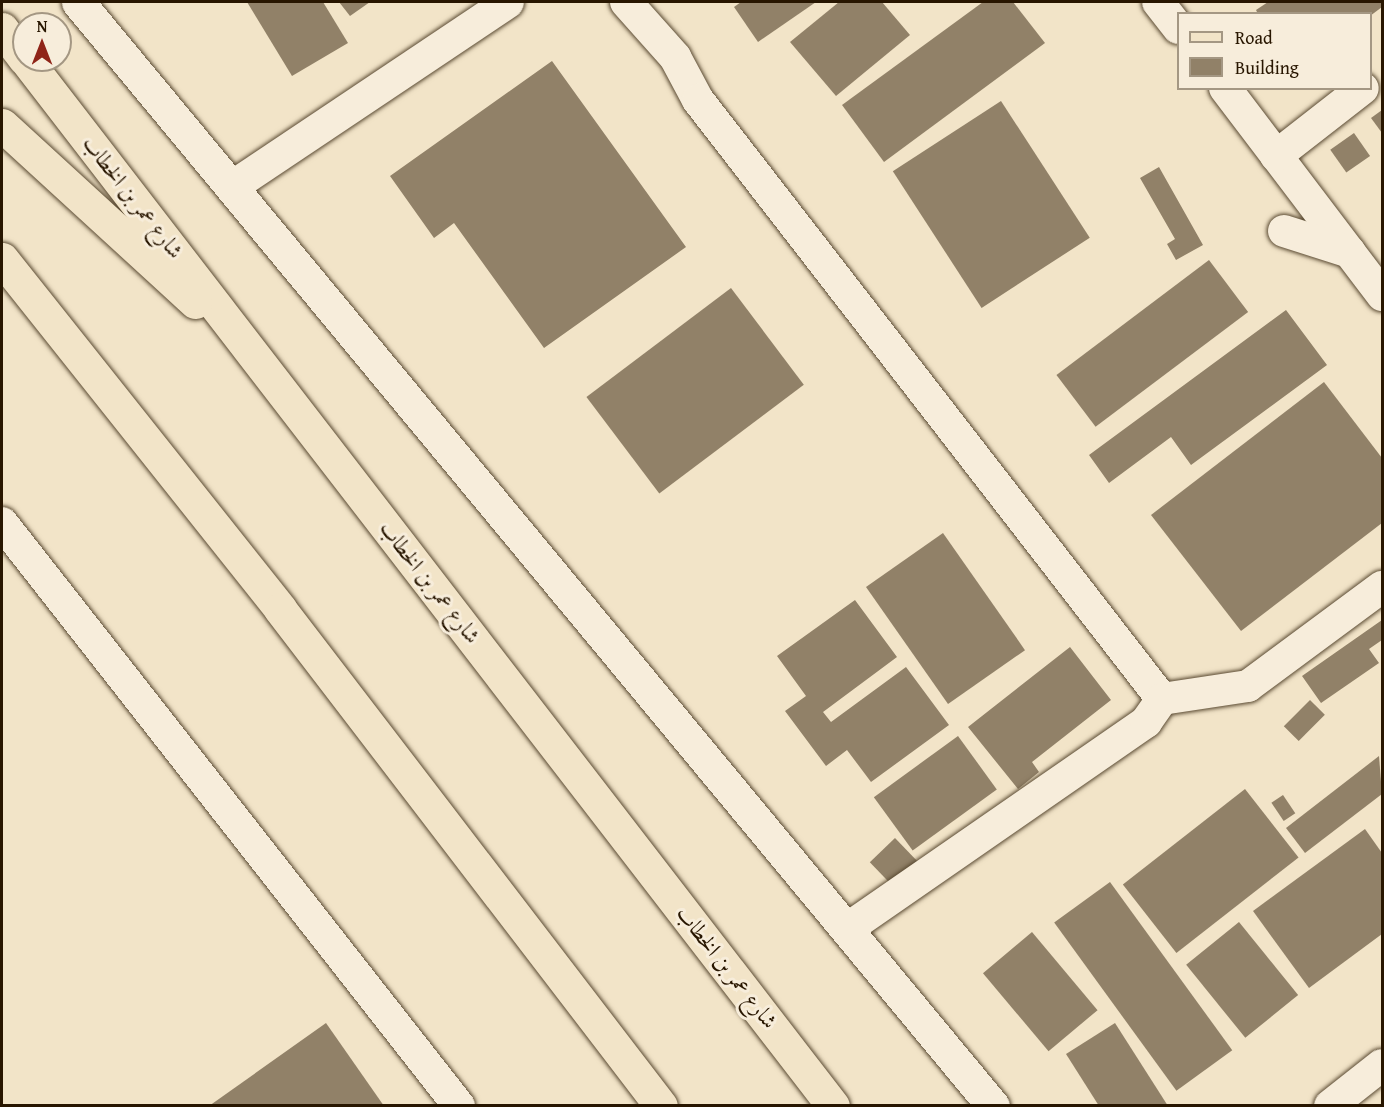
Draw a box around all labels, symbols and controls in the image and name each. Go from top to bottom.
north arrow [12,12,72,72]
legend [1177,12,1372,90]
text: N [37,14,47,38]
text: Road [1235,24,1273,51]
text: Building [1235,54,1299,81]
street label: شارع عمر بن الخطاب [77,130,189,264]
street label: شارع عمر بن الخطاب [374,515,486,649]
street label: شارع عمر بن الخطاب [671,900,783,1034]

